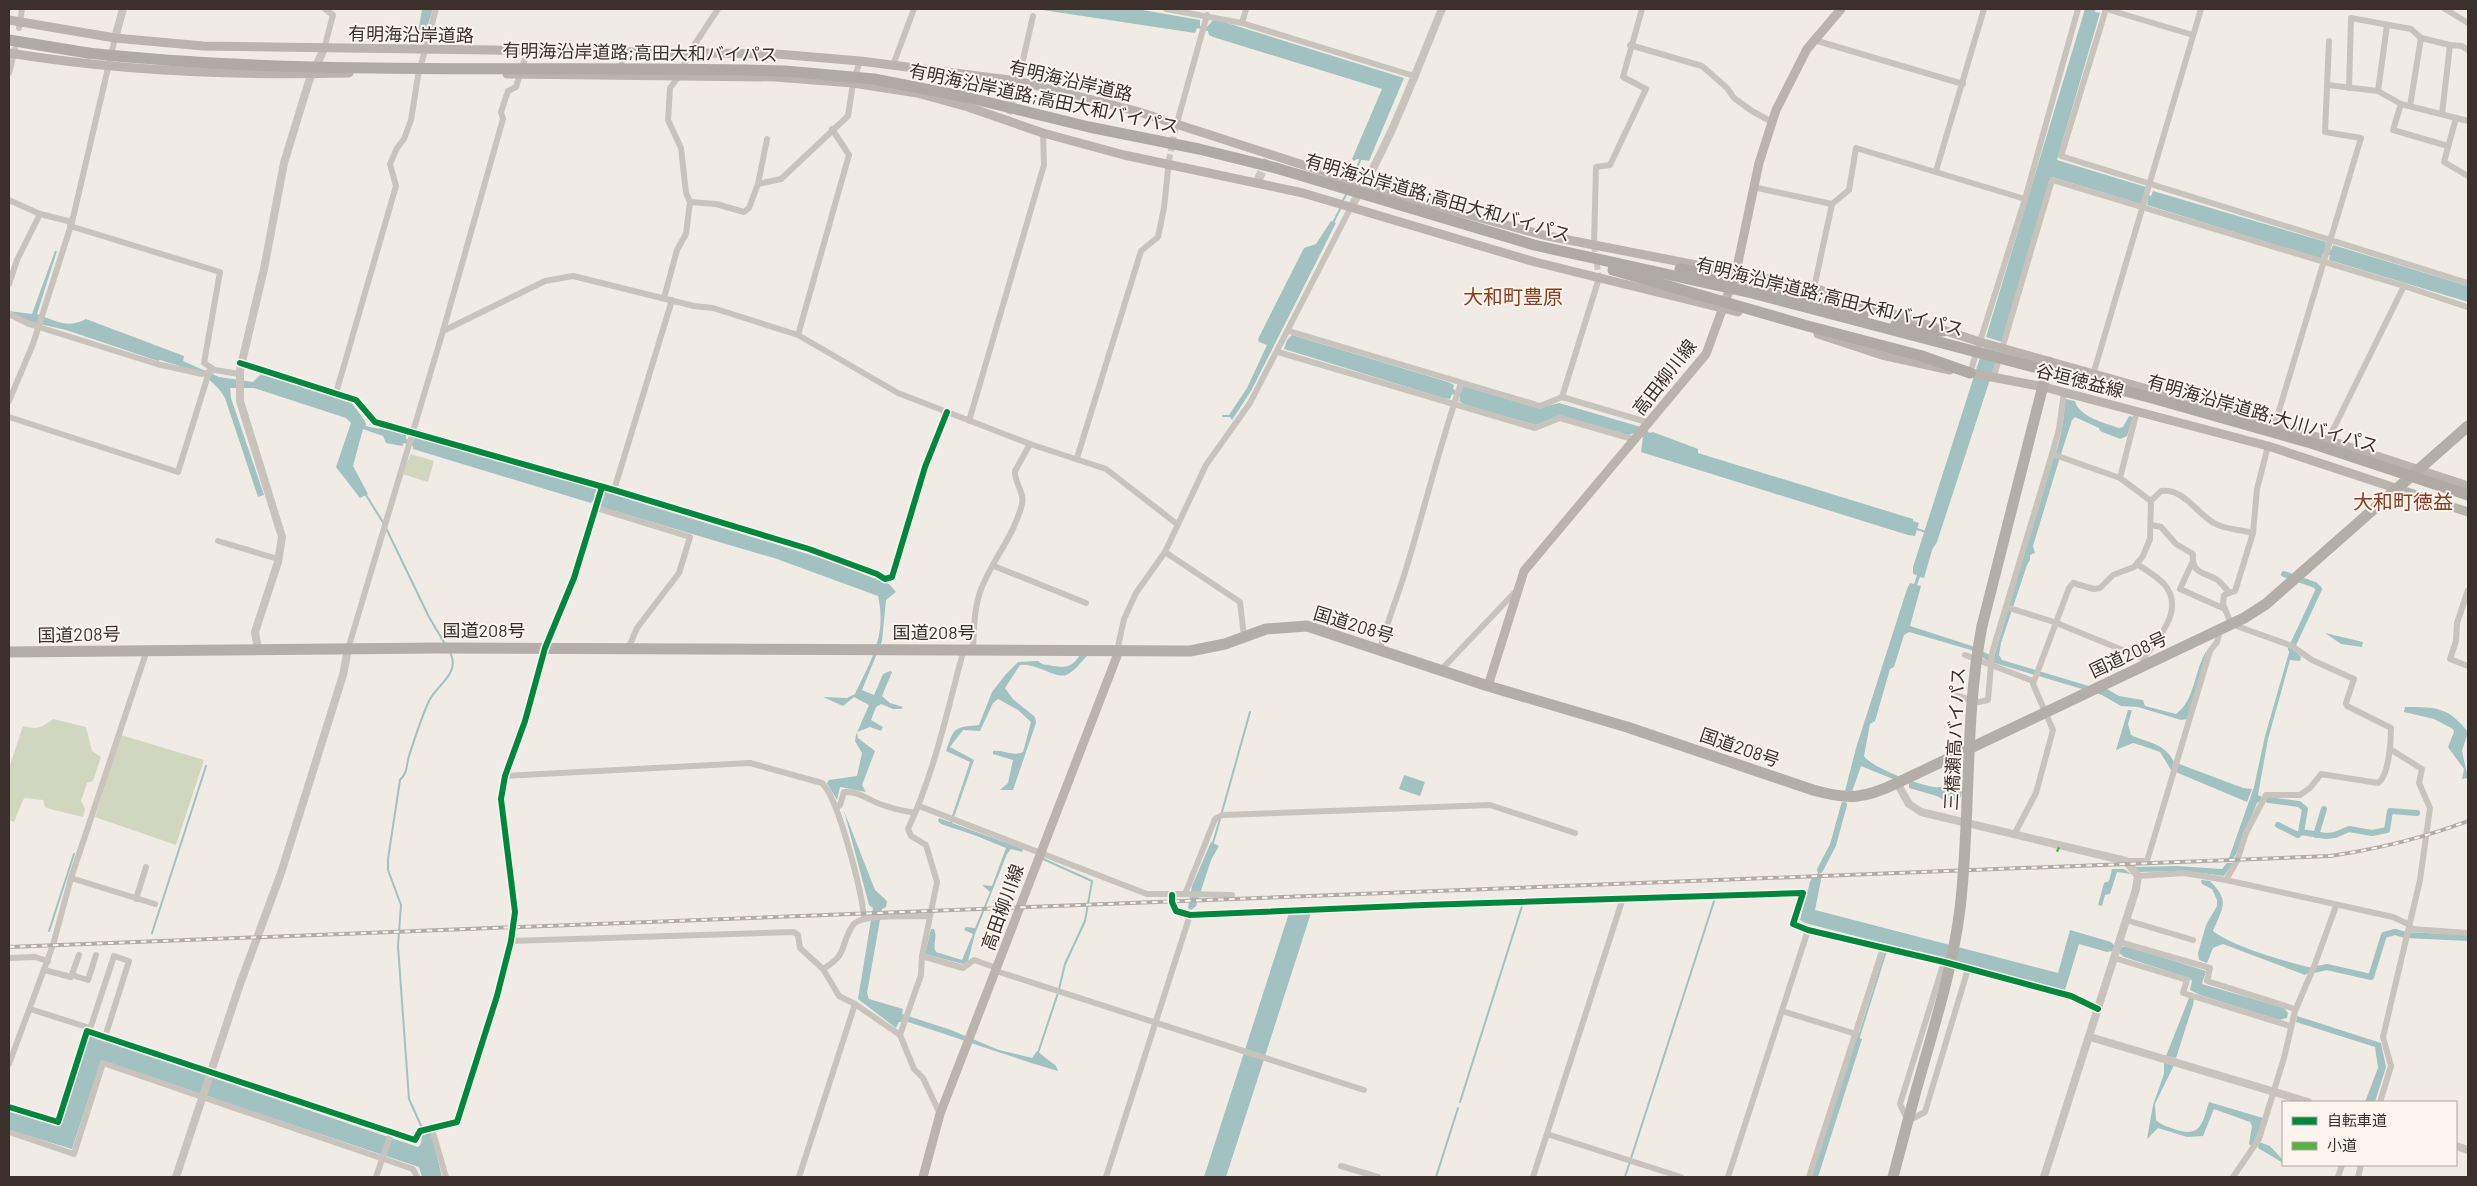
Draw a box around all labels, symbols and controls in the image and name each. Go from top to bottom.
street label: 有明海沿岸道路 [348,22,474,46]
street label: 有明海沿岸道路;高田大和バイパス [502,39,778,65]
street label: 有明海沿岸道路 [1007,55,1135,105]
street label: 有明海沿岸道路;高田大和バイパス [907,59,1181,137]
street label: 有明海沿岸道路;高田大和バイパス [1303,148,1573,246]
street label: 有明海沿岸道路;高田大和バイパス [1694,252,1966,340]
district label: 大和町豊原 [1463,284,1563,308]
street label: 高田柳川線 [1628,335,1700,419]
street label: 谷垣徳益線 [2034,358,2126,402]
street label: 有明海沿岸道路;大川バイパス [2145,369,2381,457]
district label: 大和町徳益 [2353,489,2453,513]
street label: 国道208号 [1311,601,1397,647]
street label: 国道208号 [442,619,526,641]
street label: 国道208号 [892,621,976,643]
street label: 国道208号 [37,622,121,646]
street label: 国道208号 [2086,626,2170,682]
street label: 三橋瀬高バイパス [1939,667,1969,811]
street label: 国道208号 [1697,723,1783,771]
street label: 高田柳川線 [976,861,1028,953]
legend [2282,1101,2457,1166]
text: 自転車道 [2327,1111,2387,1129]
text: 小道 [2327,1136,2357,1154]

